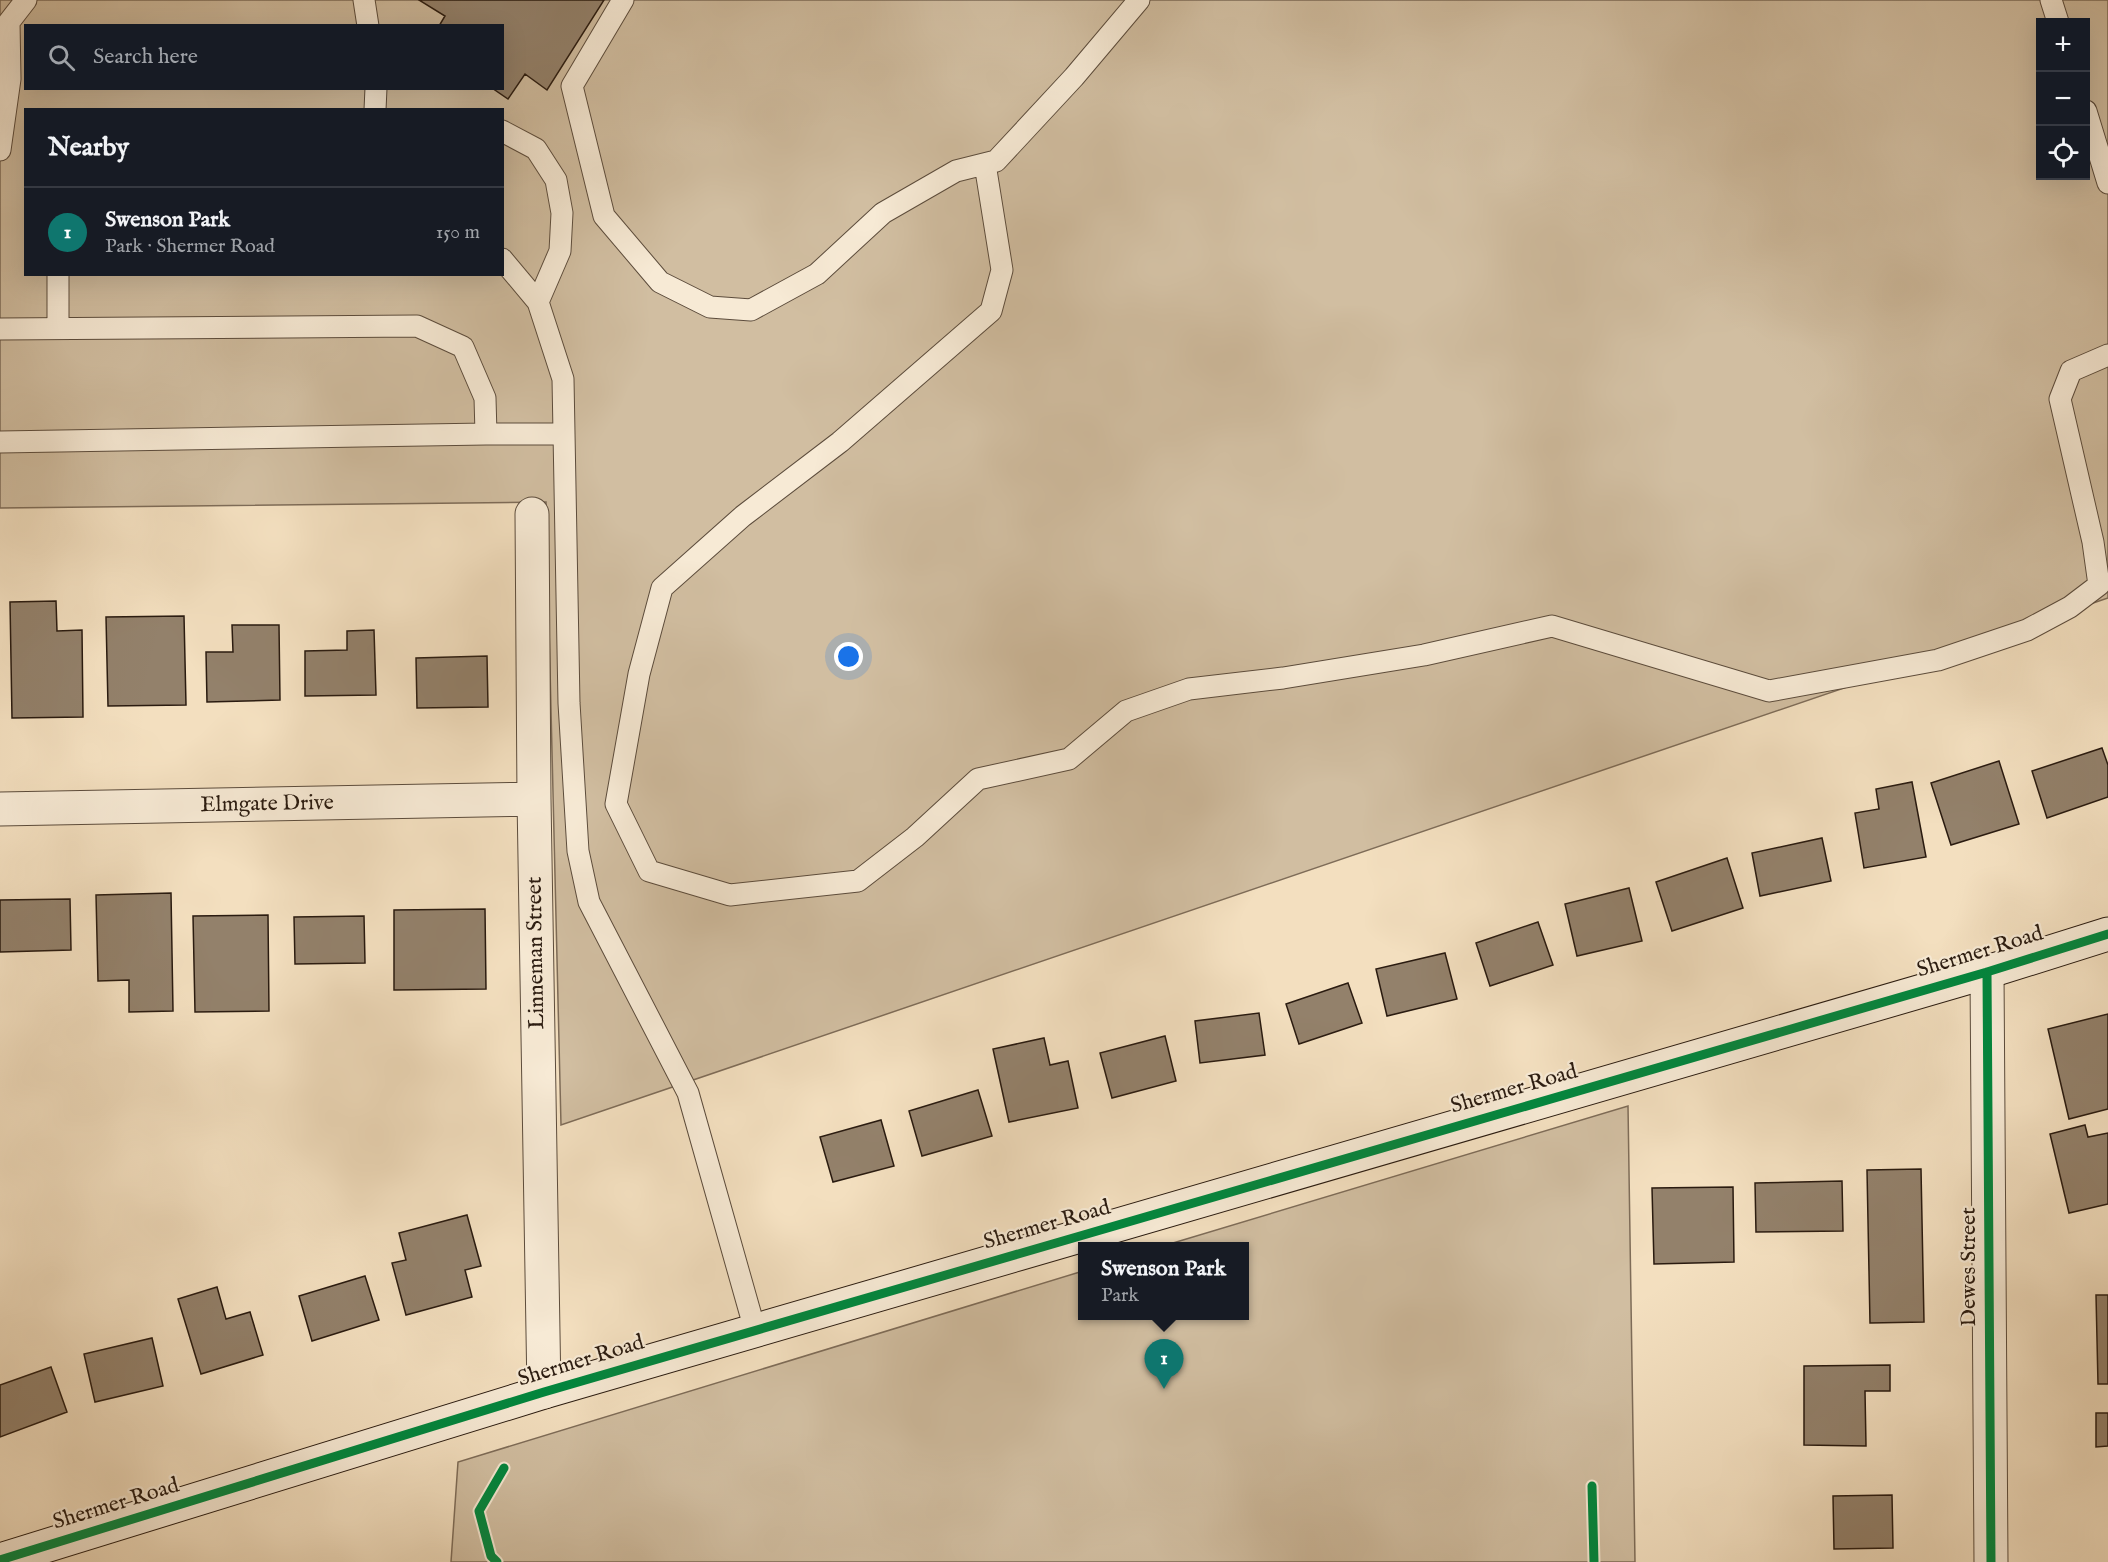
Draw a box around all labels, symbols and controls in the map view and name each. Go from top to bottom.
map controls [2036,18,2090,180]
button: + [2036,18,2090,72]
search box [24,24,504,90]
icon: search [45,41,78,74]
text: Search here [93,43,198,71]
button: − [2036,72,2090,126]
button: locate [2036,126,2090,180]
text: Nearby [48,131,129,164]
text: Swenson Park [105,206,230,234]
text: 1 [64,220,71,245]
text: 150 m [436,220,480,245]
text: Park · Shermer Road [105,234,275,259]
your location [834,642,863,671]
street label: Elmgate Drive [200,789,334,819]
street label: Linneman Street [521,876,551,1030]
street label: Shermer Road [1913,919,2047,984]
street label: Shermer Road [1447,1057,1581,1120]
street label: Shermer Road [980,1193,1114,1256]
street label: Dewes Street [1955,1207,1983,1327]
popup [1078,1242,1249,1320]
text: Swenson Park [1101,1255,1226,1283]
text: Park [1101,1283,1139,1308]
street label: Shermer Road [514,1328,648,1393]
pin: 1 [1144,1340,1184,1389]
street label: Shermer Road [49,1471,183,1536]

